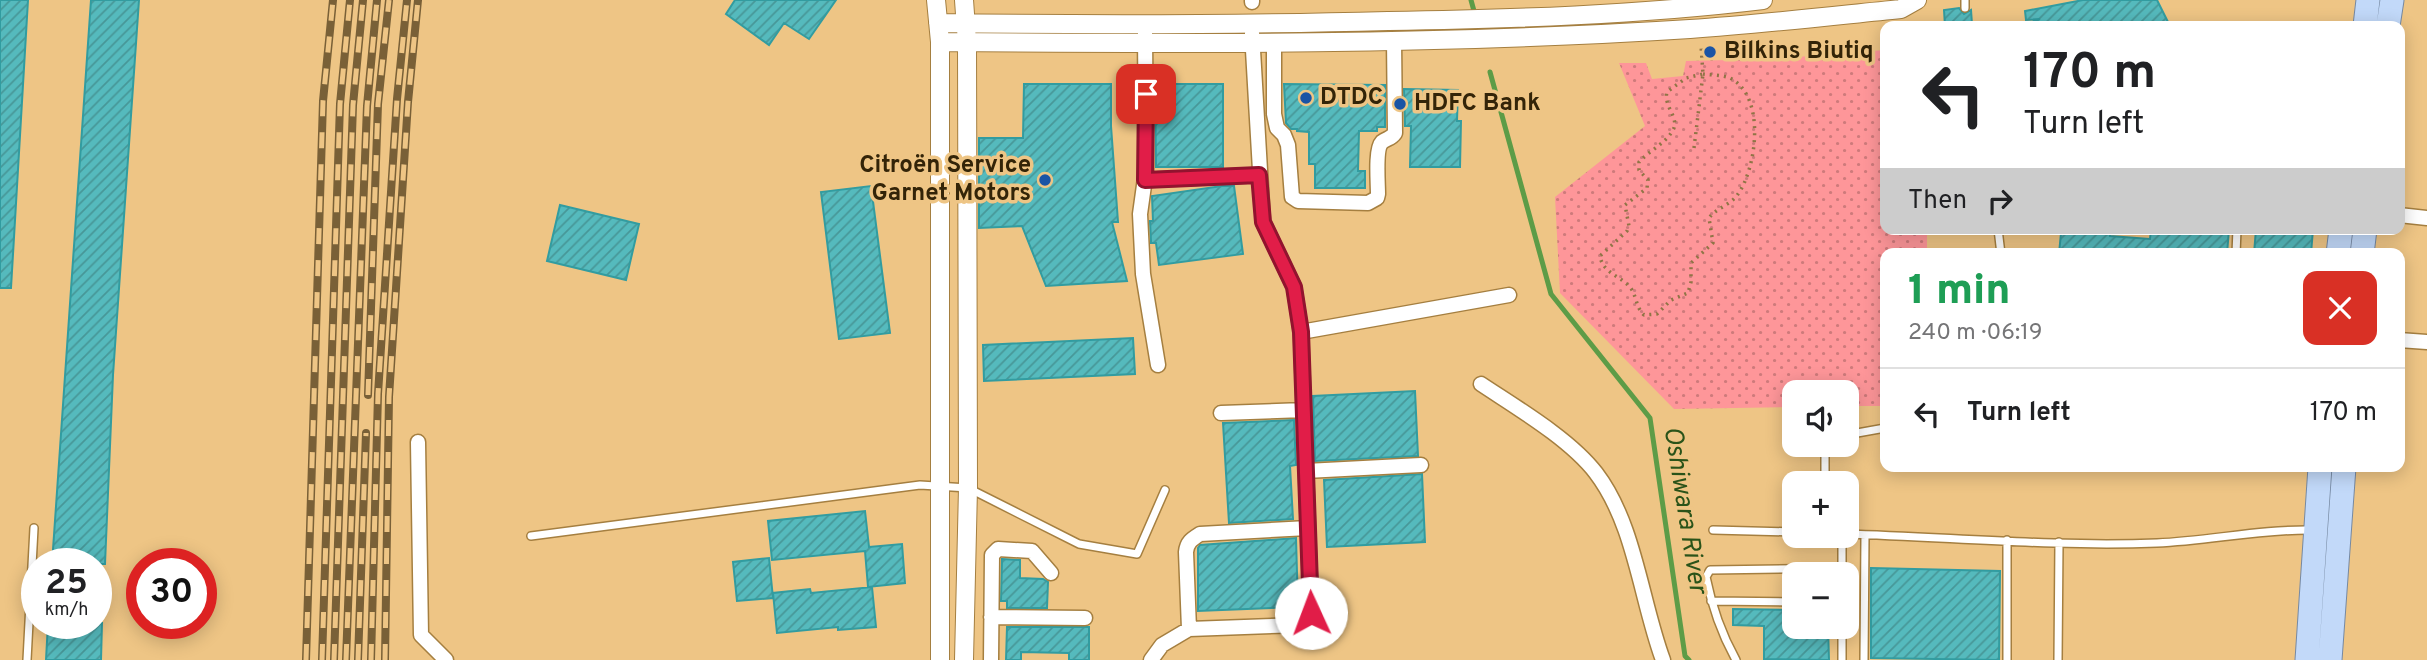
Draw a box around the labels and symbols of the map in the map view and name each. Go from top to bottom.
place label: Bilkins Biutiq [1724,37,1874,67]
marker: Bilkins Biutiq [1702,44,1718,60]
pin [1116,64,1176,124]
place label: DTDC [1320,83,1383,113]
place label: HDFC Bank [1414,89,1541,119]
marker: DTDC [1298,90,1314,106]
marker: HDFC Bank [1392,96,1408,112]
place label: Citroën Service Garnet Motors [859,151,1031,209]
marker: Citroën Service Garnet Motors [1037,172,1053,188]
water label: Oshiwara River [1655,424,1714,598]
speed limit sign: 30 [126,548,217,639]
position arrow [1274,576,1348,650]

